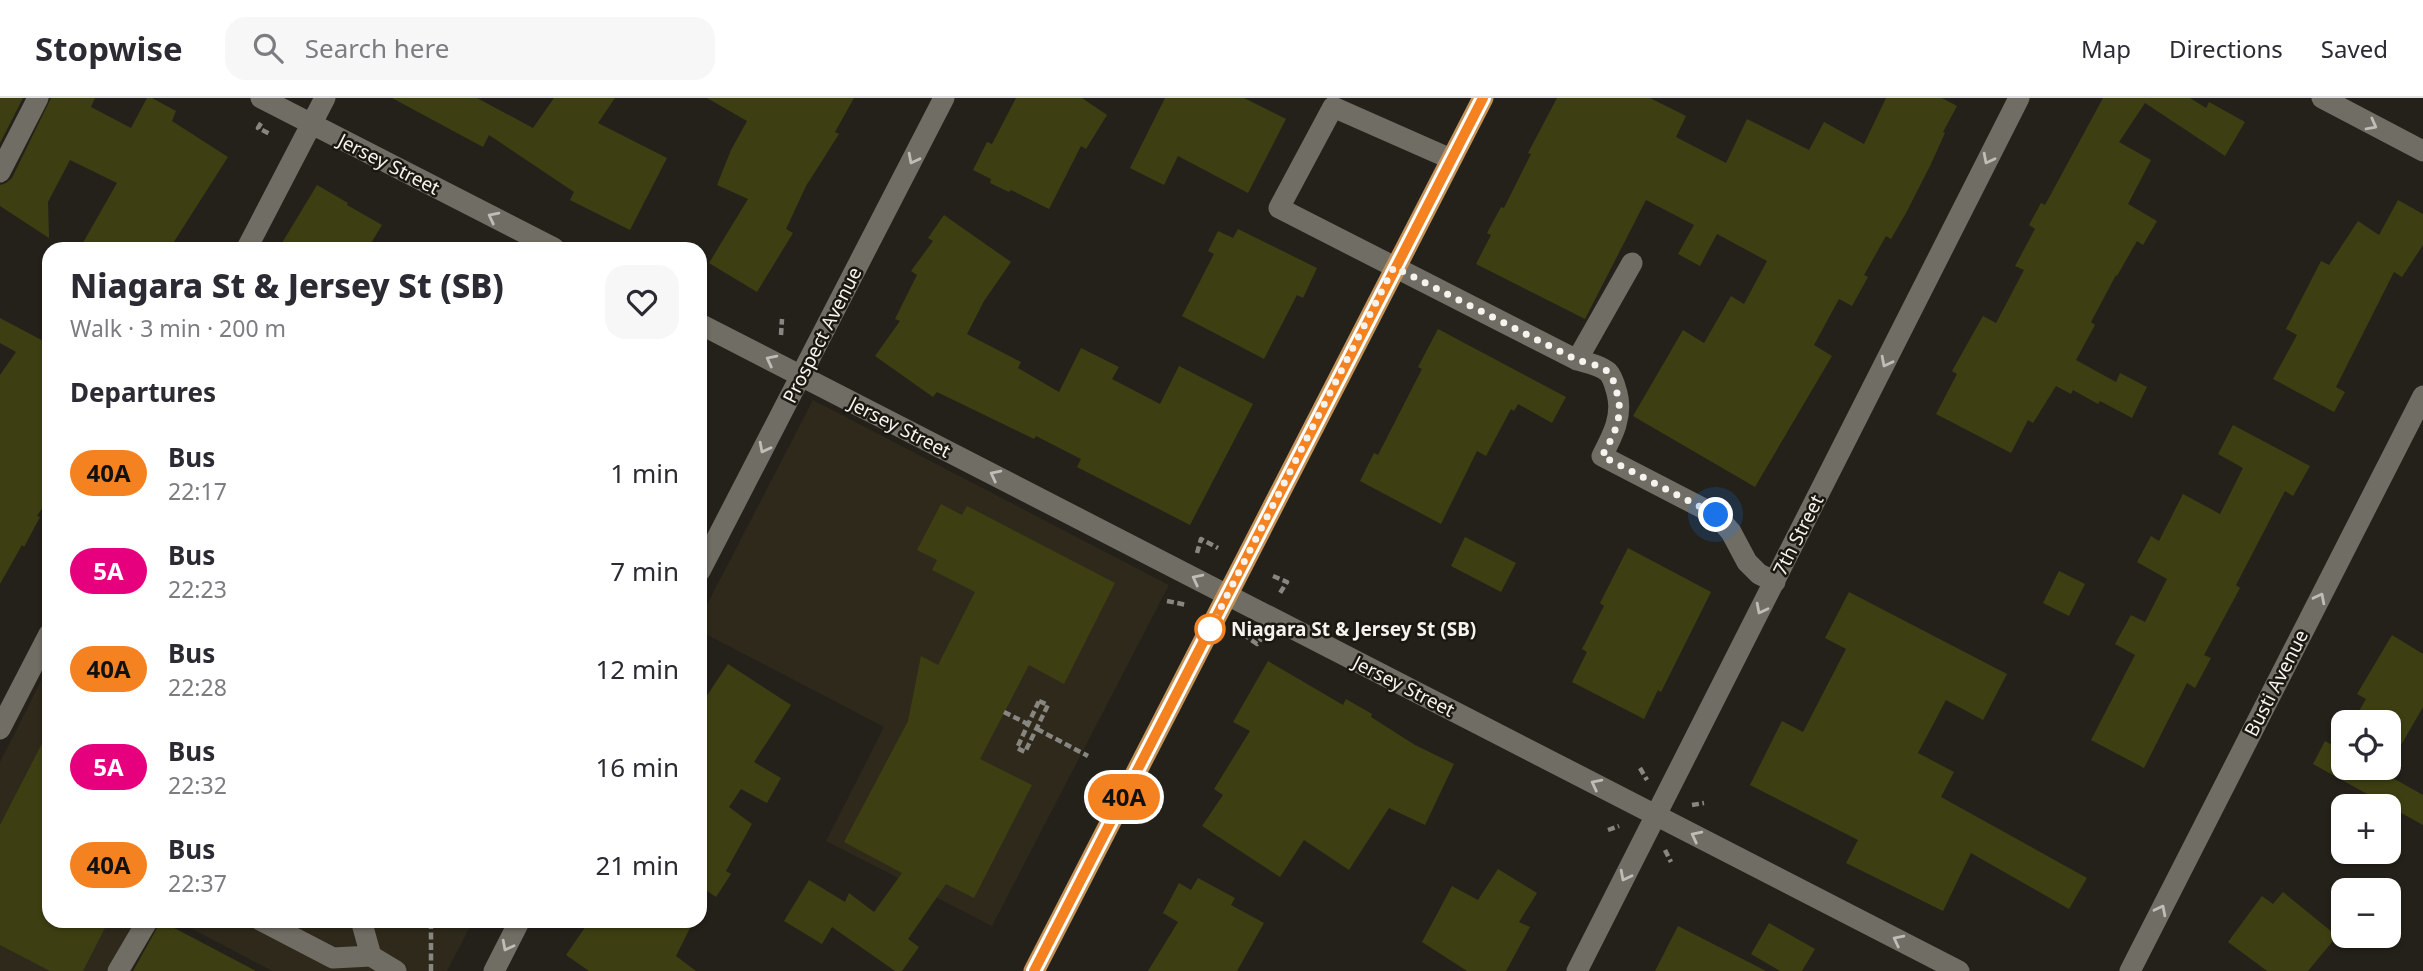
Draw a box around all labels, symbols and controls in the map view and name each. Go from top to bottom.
search box [225,17,715,80]
text: Stopwise [35,26,183,71]
icon: search [249,29,287,67]
text: Search here [305,30,449,66]
text: Map [2081,32,2131,65]
text: Directions [2169,32,2283,65]
text: Saved [2321,32,2388,65]
one-way arrow [2365,116,2377,130]
street label: Jersey Street [332,126,444,201]
one-way arrow [907,152,921,164]
one-way arrow [1983,152,1997,164]
one-way arrow [488,212,500,226]
street label: Prospect Avenue [776,262,868,408]
text: Niagara St & Jersey St (SB) [70,263,504,308]
button: heart [605,265,679,339]
text: Walk · 3 min · 200 m [70,312,286,344]
one-way arrow [766,355,778,368]
one-way arrow [1880,355,1894,367]
text: Departures [70,374,216,410]
street label: Jersey Street [843,389,955,464]
text: Bus [168,439,215,475]
one-way arrow [758,441,772,453]
text: 1 min [610,455,679,491]
text: 40A [86,456,131,489]
one-way arrow [990,470,1002,484]
text: 22:17 [168,475,227,507]
street label: 7th Street [1767,490,1829,580]
your location [1698,497,1733,532]
text: Bus [168,537,215,573]
text: 7 min [610,553,679,589]
text: 5A [93,554,124,587]
text: 22:23 [168,573,227,605]
one-way arrow [1192,574,1204,588]
one-way arrow [2311,593,2325,605]
one-way arrow [1755,602,1769,614]
marker: Niagara St & Jersey St (SB) [1195,614,1225,644]
place label: Niagara St & Jersey St (SB) [1231,616,1476,642]
street label: Busti Avenue [2238,625,2314,741]
text: Bus [168,635,215,671]
street label: Jersey Street [1347,648,1459,723]
text: 12 min [595,651,679,687]
text: 40A [86,652,131,685]
text: 22:28 [168,671,227,703]
map controls [2331,710,2401,948]
button: locate [2331,710,2401,780]
text: Bus [168,733,215,769]
text: 16 min [595,749,679,785]
text: 5A [93,750,124,783]
text: 22:32 [168,769,227,801]
line badge: 40A [1084,774,1164,820]
one-way arrow [1591,779,1603,793]
text: 40A [1102,780,1146,813]
button: + [2331,794,2401,864]
one-way arrow [1691,830,1703,844]
text: Bus [168,831,215,867]
text: 21 min [595,847,679,883]
text: 40A [86,848,131,881]
text: 22:37 [168,867,227,899]
one-way arrow [1620,869,1634,881]
button: − [2331,878,2401,948]
one-way arrow [2152,905,2166,917]
one-way arrow [1893,934,1905,948]
one-way arrow [501,939,515,951]

